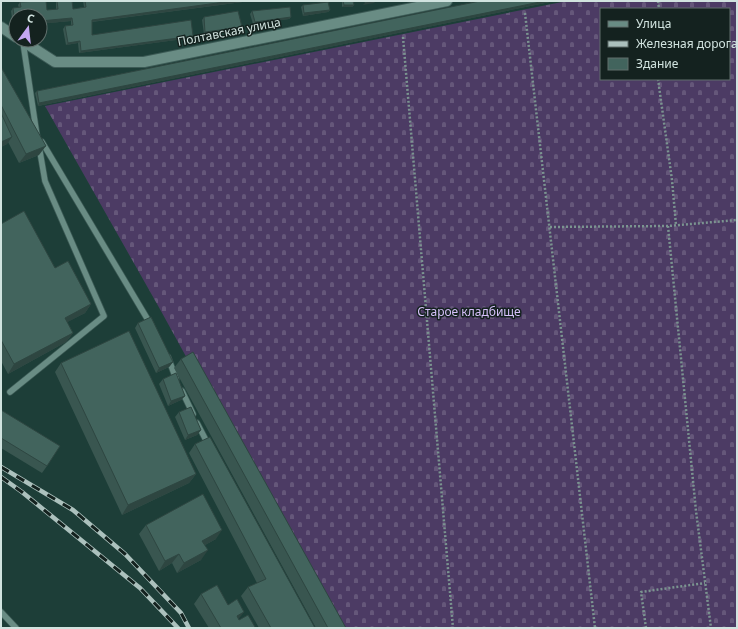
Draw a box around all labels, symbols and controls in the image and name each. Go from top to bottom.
north arrow [8,8,48,48]
legend [600,8,730,80]
text: С [25,10,36,26]
street label: Полтавская улица [176,13,282,50]
text: Улица [636,15,671,32]
text: Железная дорога [636,35,738,52]
text: Здание [636,55,679,72]
park label: Старое кладбище [417,303,521,320]

